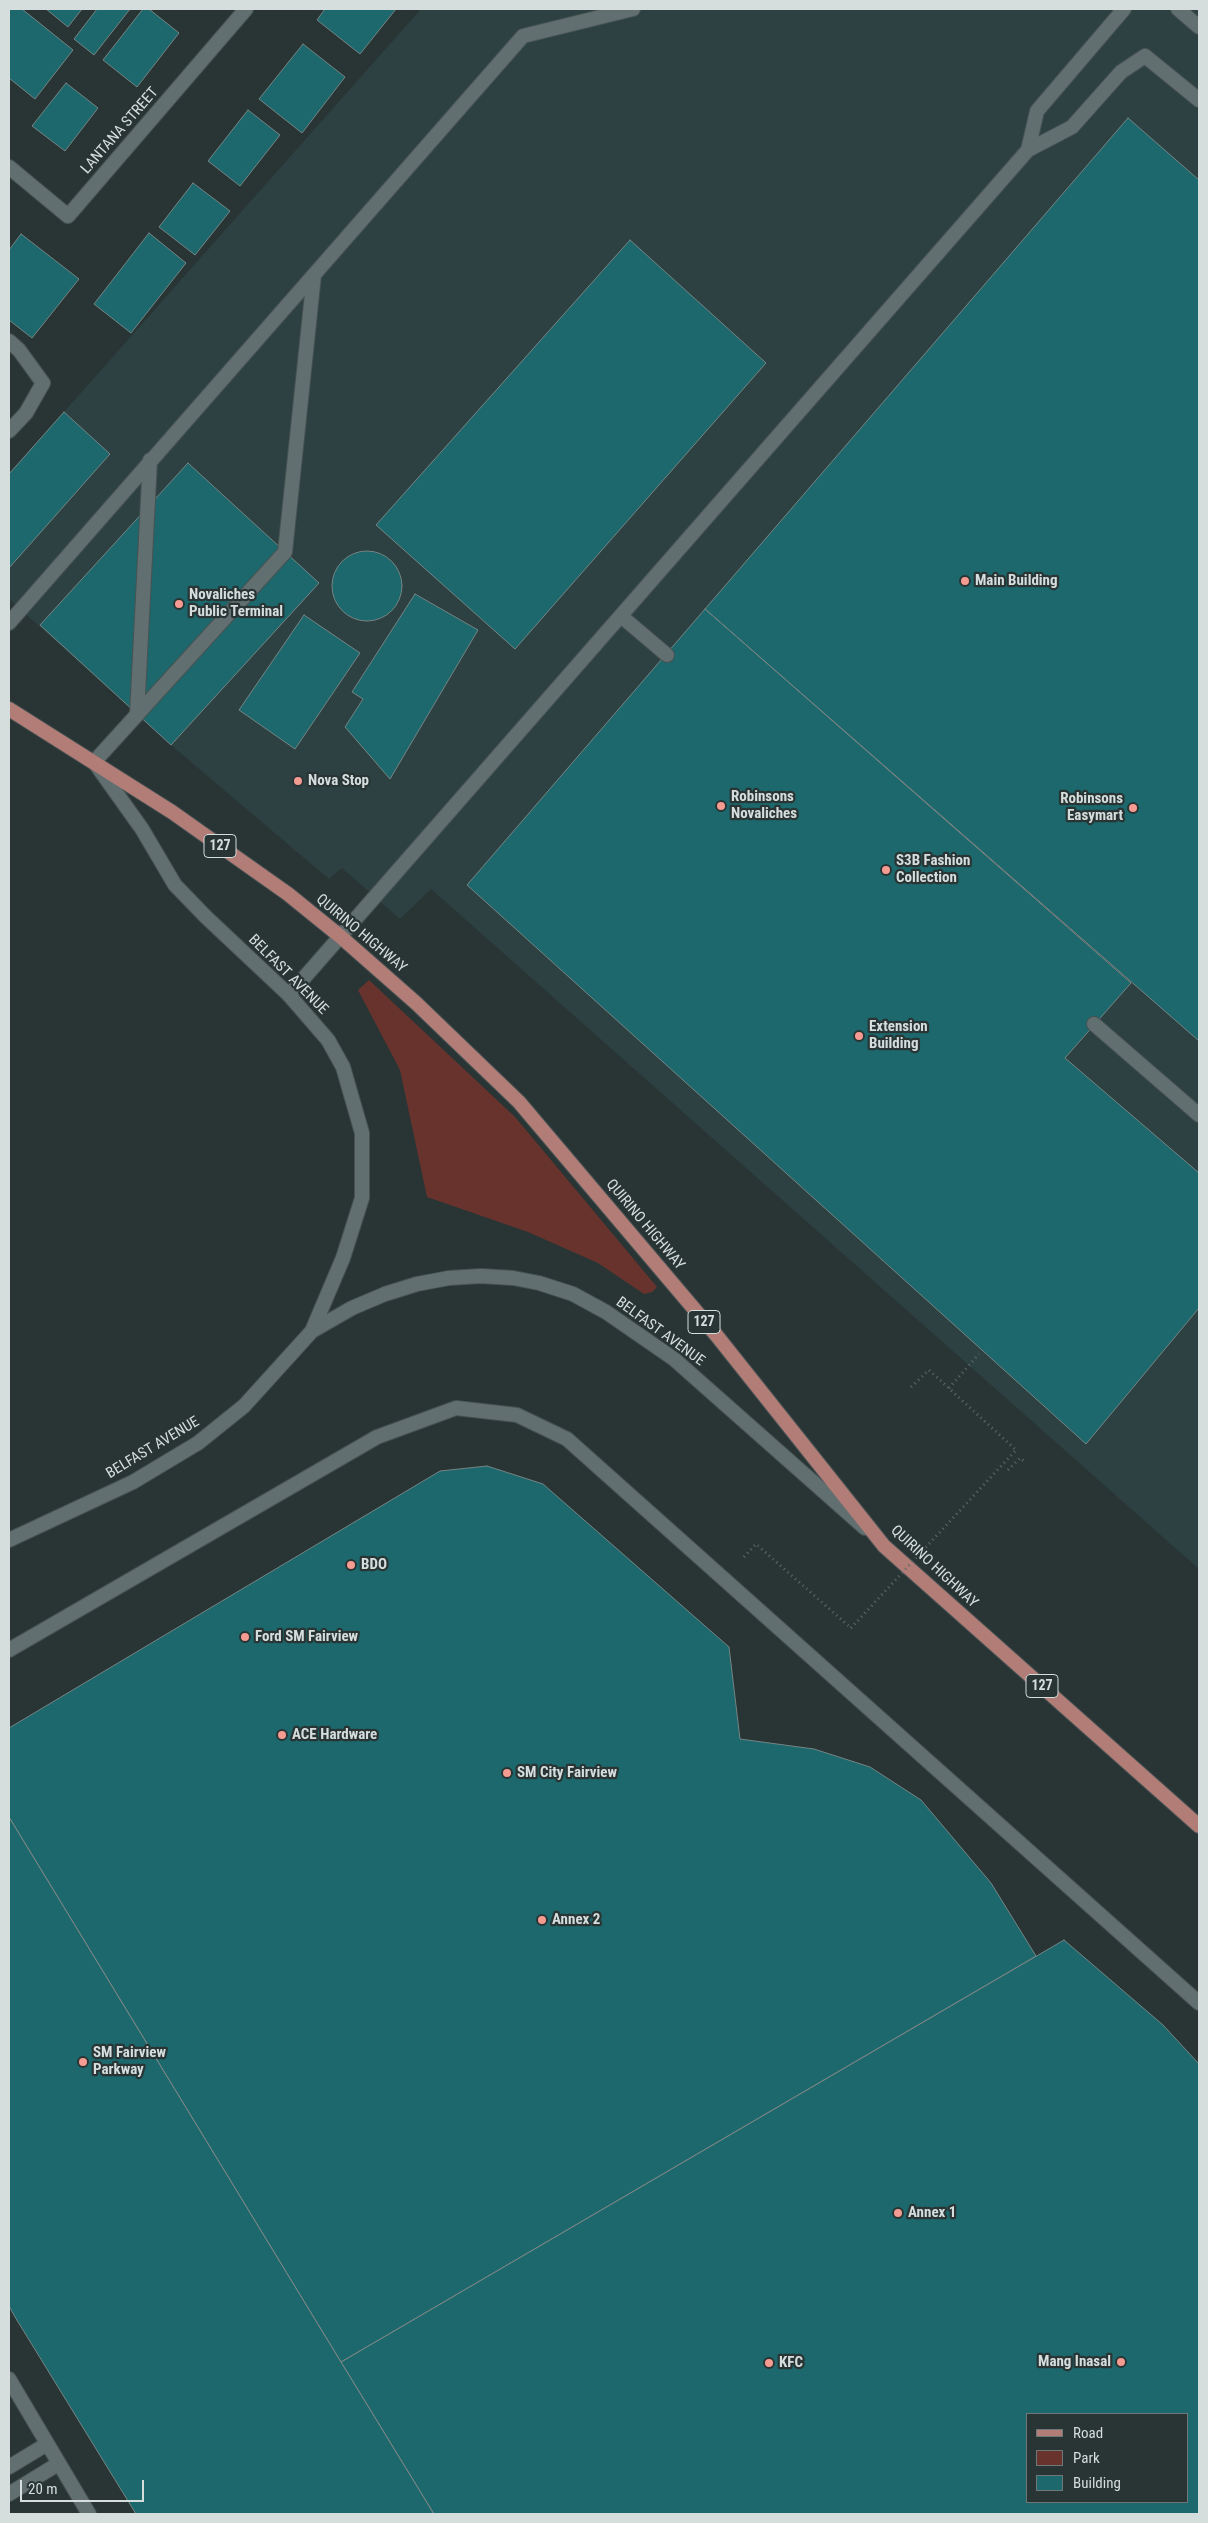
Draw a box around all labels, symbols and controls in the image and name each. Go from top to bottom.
street label: LANTANA STREET [78,84,162,178]
place label: Main Building [975,572,1058,590]
marker: Main Building [959,575,971,587]
place label: Novaliches Public Terminal [189,586,283,621]
marker: Novaliches Public Terminal [173,598,185,610]
place label: Nova Stop [308,772,369,790]
marker: Nova Stop [292,775,304,787]
place label: Robinsons Novaliches [731,788,797,823]
place label: Robinsons Easymart [1060,790,1123,825]
marker: Robinsons Novaliches [715,800,727,812]
marker: Robinsons Easymart [1127,802,1139,814]
road number: 127 [204,834,236,858]
place label: S3B Fashion Collection [896,852,970,887]
marker: S3B Fashion Collection [880,864,892,876]
street label: QUIRINO HIGHWAY [312,891,410,977]
street label: BELFAST AVENUE [244,931,332,1019]
place label: Extension Building [869,1018,928,1053]
marker: Extension Building [853,1030,865,1042]
street label: QUIRINO HIGHWAY [602,1176,688,1274]
street label: BELFAST AVENUE [612,1294,708,1370]
road number: 127 [688,1310,720,1334]
street label: BELFAST AVENUE [103,1413,203,1483]
street label: QUIRINO HIGHWAY [887,1522,981,1612]
place label: BDO [361,1556,387,1574]
marker: BDO [345,1559,357,1571]
place label: Ford SM Fairview [255,1628,358,1646]
marker: Ford SM Fairview [239,1631,251,1643]
road number: 127 [1026,1674,1058,1698]
place label: ACE Hardware [292,1726,377,1744]
marker: ACE Hardware [276,1729,288,1741]
place label: SM City Fairview [517,1764,617,1782]
marker: SM City Fairview [501,1767,513,1779]
place label: Annex 2 [552,1911,600,1929]
marker: Annex 2 [536,1914,548,1926]
place label: SM Fairview Parkway [93,2044,166,2079]
marker: SM Fairview Parkway [77,2056,89,2068]
place label: Annex 1 [908,2204,956,2222]
marker: Annex 1 [892,2207,904,2219]
place label: Mang Inasal [1038,2353,1111,2371]
place label: KFC [779,2354,803,2372]
marker: Mang Inasal [1115,2356,1127,2368]
marker: KFC [763,2357,775,2369]
legend [1026,2413,1188,2503]
text: Road [1073,2424,1103,2442]
text: Park [1073,2449,1100,2467]
scale bar [22,2470,146,2502]
text: Building [1073,2474,1121,2492]
text: 20 m [28,2480,58,2498]

